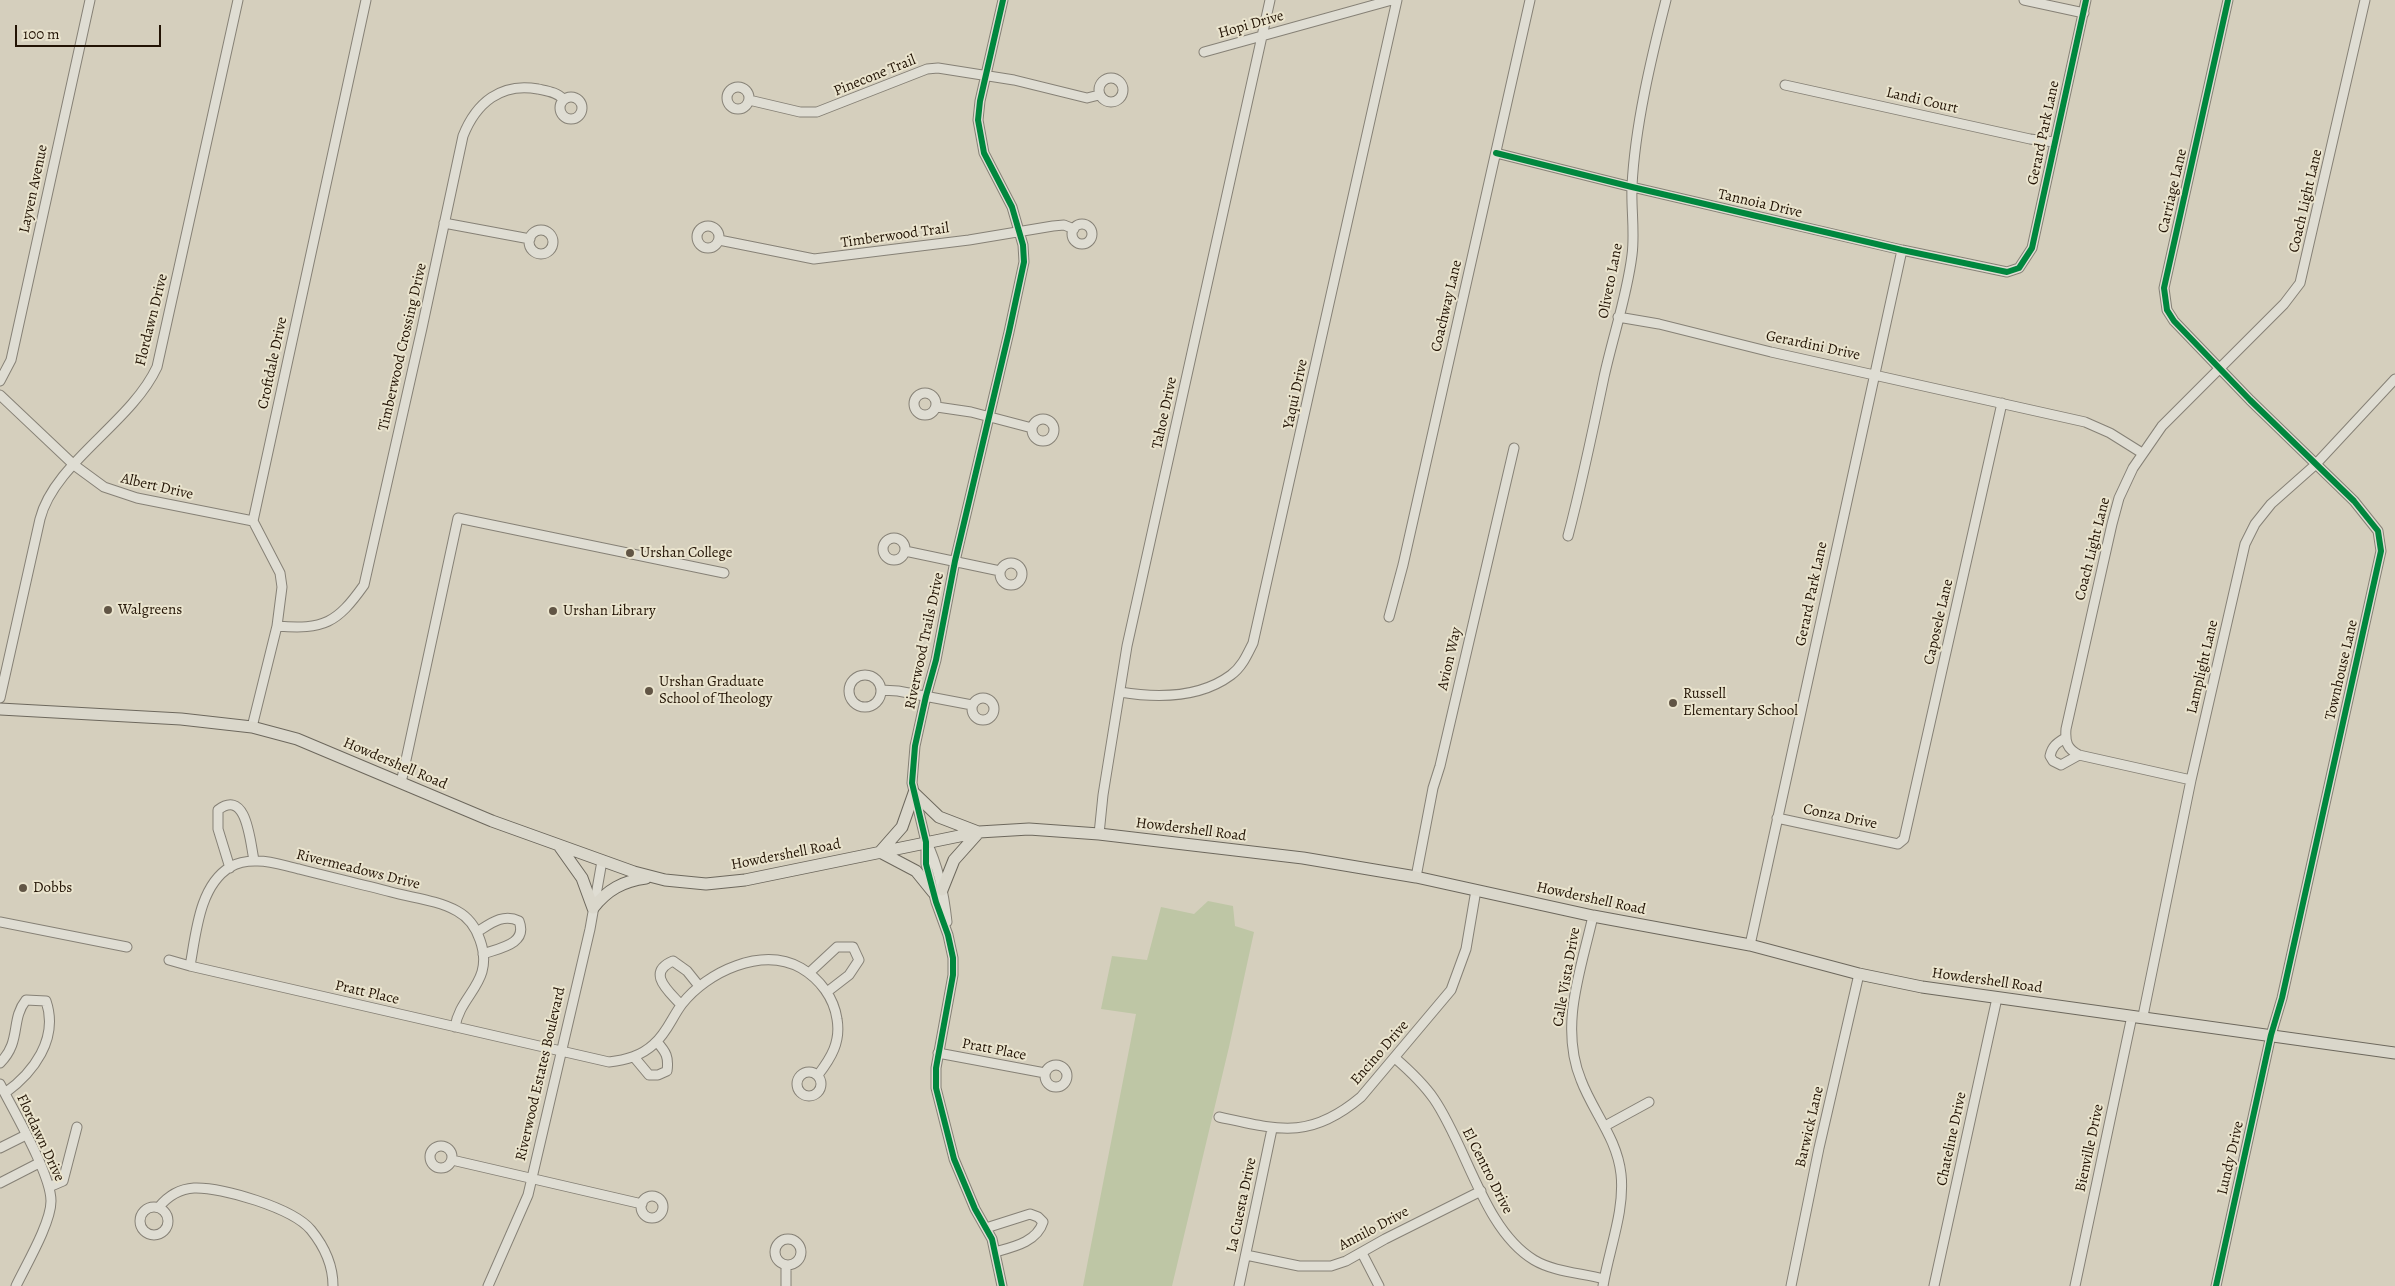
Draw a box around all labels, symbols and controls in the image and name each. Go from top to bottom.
street label: Hopi Drive [1216,7,1286,43]
scale bar [18,15,164,47]
text: 100 m [23,24,60,44]
street label: Pinecone Trail [831,51,919,101]
street label: Gerard Park Lane [2024,79,2064,187]
street label: Landi Court [1884,84,1960,118]
street label: Layven Avenue [16,143,52,235]
street label: Carriage Lane [2155,147,2191,235]
street label: Coach Light Lane [2285,147,2327,255]
street label: Tannoia Drive [1716,186,1804,222]
street label: Timberwood Trail [840,219,950,253]
street label: Oliveto Lane [1595,242,1627,320]
street label: Coachway Lane [1428,258,1466,354]
street label: Timberwood Crossing Drive [375,261,431,433]
street label: Flordawn Drive [132,272,172,368]
street label: Croftdale Drive [254,315,292,411]
street label: Gerardini Drive [1764,327,1862,365]
street label: Yaqui Drive [1280,357,1312,431]
street label: Tahoe Drive [1149,375,1181,451]
street label: Albert Drive [119,470,195,504]
street label: Coach Light Lane [2071,496,2115,602]
street label: Gerard Park Lane [1792,540,1832,648]
place label: Urshan College [640,544,733,562]
marker: Urshan College [624,547,636,559]
street label: Riverwood Trails Drive [902,571,948,711]
street label: Caposele Lane [1920,577,1958,667]
place label: Walgreens [118,601,182,619]
place label: Urshan Library [563,602,656,620]
marker: Walgreens [102,604,114,616]
marker: Urshan Library [547,605,559,617]
street label: Lamplight Lane [2183,618,2223,716]
street label: Townhouse Lane [2322,618,2362,722]
street label: Avion Way [1434,626,1466,692]
place label: Urshan Graduate School of Theology [659,673,772,708]
marker: Urshan Graduate School of Theology [643,685,655,697]
place label: Russell Elementary School [1683,685,1798,720]
marker: Russell Elementary School [1667,697,1679,709]
street label: Howdershell Road [340,734,450,794]
street label: Conza Drive [1801,800,1879,834]
street label: Howdershell Road [1135,814,1247,846]
street label: Howdershell Road [730,836,842,874]
street label: Rivermeadows Drive [294,846,422,894]
place label: Dobbs [33,879,72,897]
street label: Howdershell Road [1535,879,1647,919]
marker: Dobbs [17,882,29,894]
street label: Calle Vista Drive [1549,926,1585,1028]
street label: Howdershell Road [1931,964,2043,998]
street label: Pratt Place [333,977,401,1009]
street label: Riverwood Estates Boulevard [512,985,570,1163]
street label: Encino Drive [1347,1017,1413,1089]
street label: Pratt Place [960,1035,1028,1065]
street label: Barwick Lane [1792,1085,1828,1169]
street label: Chateline Drive [1933,1090,1971,1188]
street label: Flordawn Drive [12,1091,68,1185]
street label: Bienville Drive [2072,1102,2108,1194]
street label: Lundy Drive [2214,1119,2248,1197]
street label: El Centro Drive [1458,1125,1516,1217]
street label: La Cuesta Drive [1223,1156,1261,1254]
street label: Annilo Drive [1336,1203,1412,1255]

